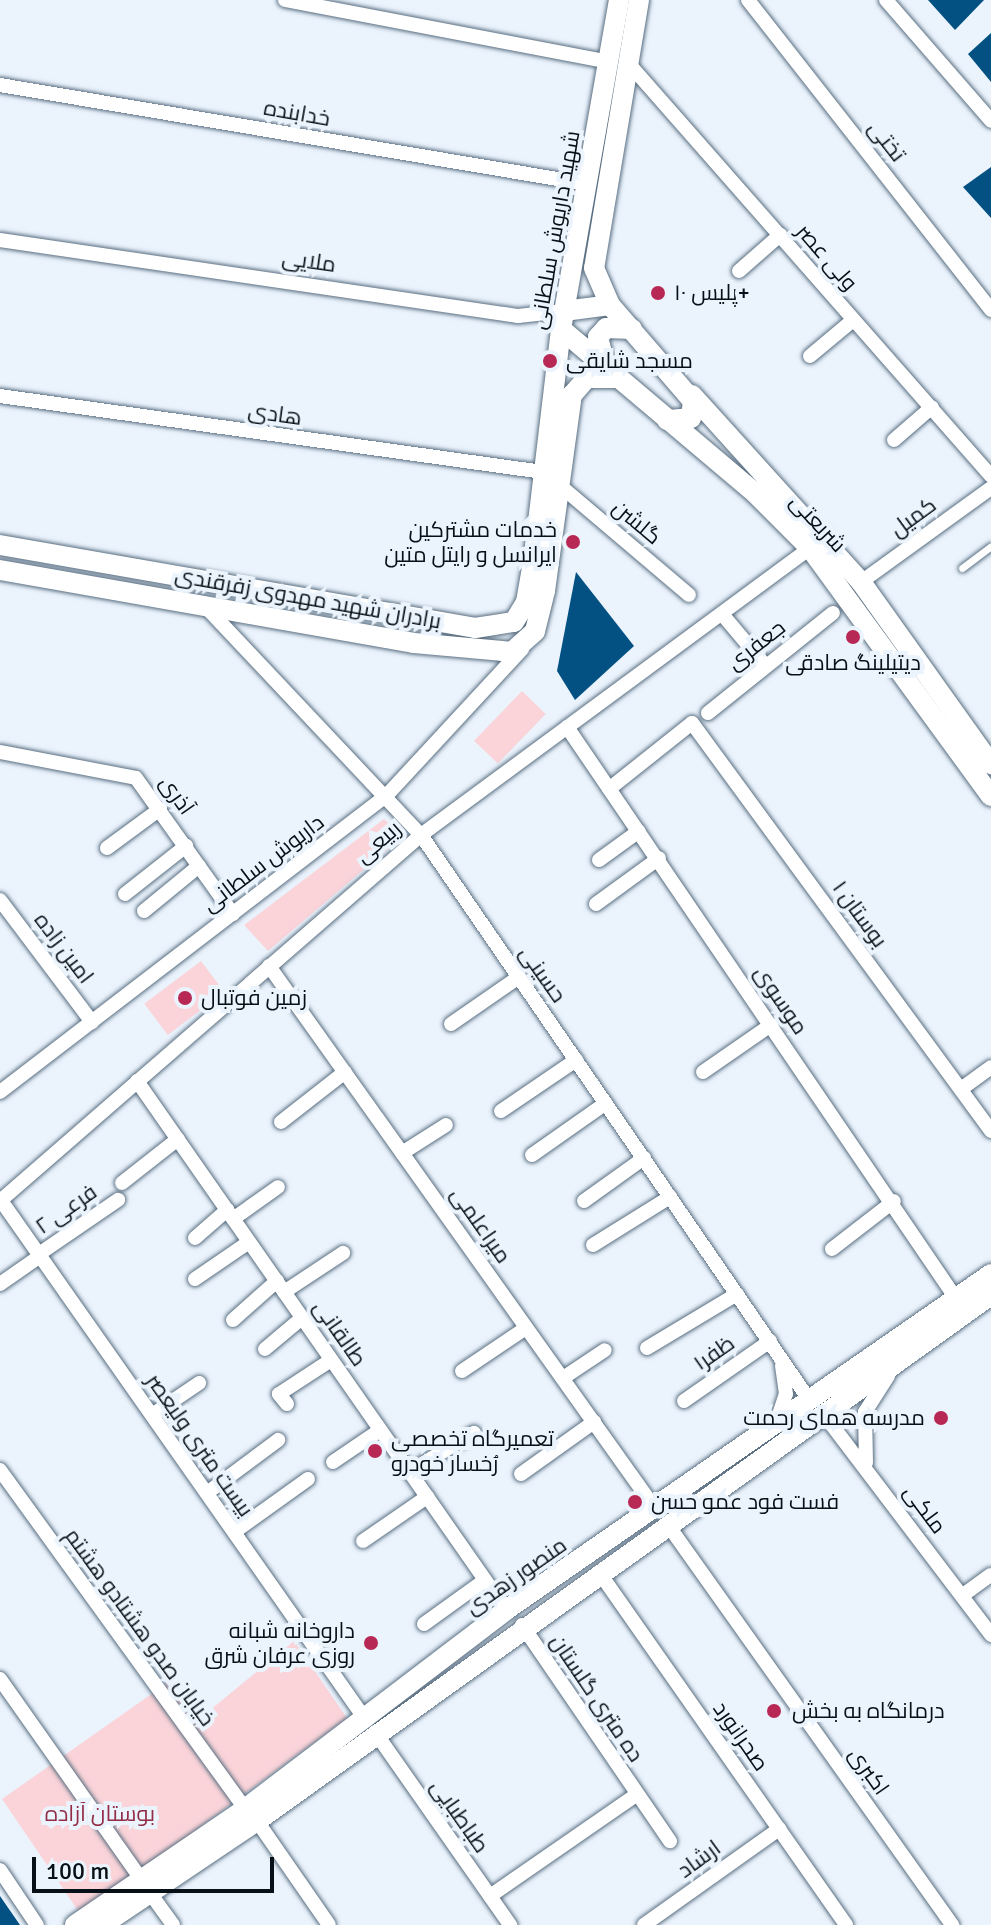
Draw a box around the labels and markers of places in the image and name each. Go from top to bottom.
place label: پلیس ۱۰+ [674,280,750,306]
marker: پلیس ۱۰+ [649,284,667,302]
place label: مسجد شایقی [566,348,693,374]
marker: مسجد شایقی [541,352,559,370]
place label: خدمات مشترکین ایرانسل و رایتل متین [384,516,557,568]
marker: خدمات مشترکین ایرانسل و رایتل متین [564,533,582,551]
marker: دیتیلینگ صادقی [844,628,862,646]
place label: دیتیلینگ صادقی [785,650,921,676]
place label: زمین فوتبال [201,985,307,1011]
marker: زمین فوتبال [176,989,194,1007]
place label: مدرسه همای رحمت [743,1405,925,1431]
marker: مدرسه همای رحمت [932,1409,950,1427]
place label: تعمیرگاه تخصصی رُخسار خودرو [391,1425,554,1476]
marker: تعمیرگاه تخصصی رُخسار خودرو [366,1442,384,1460]
place label: فست فود عمو حسن [651,1489,839,1515]
marker: فست فود عمو حسن [626,1493,644,1511]
place label: داروخانه شبانه روزی عرفان شرق [205,1617,355,1668]
marker: داروخانه شبانه روزی عرفان شرق [362,1634,380,1652]
place label: درمانگاه به بخش [792,1698,945,1724]
marker: درمانگاه به بخش [763,1700,785,1722]

